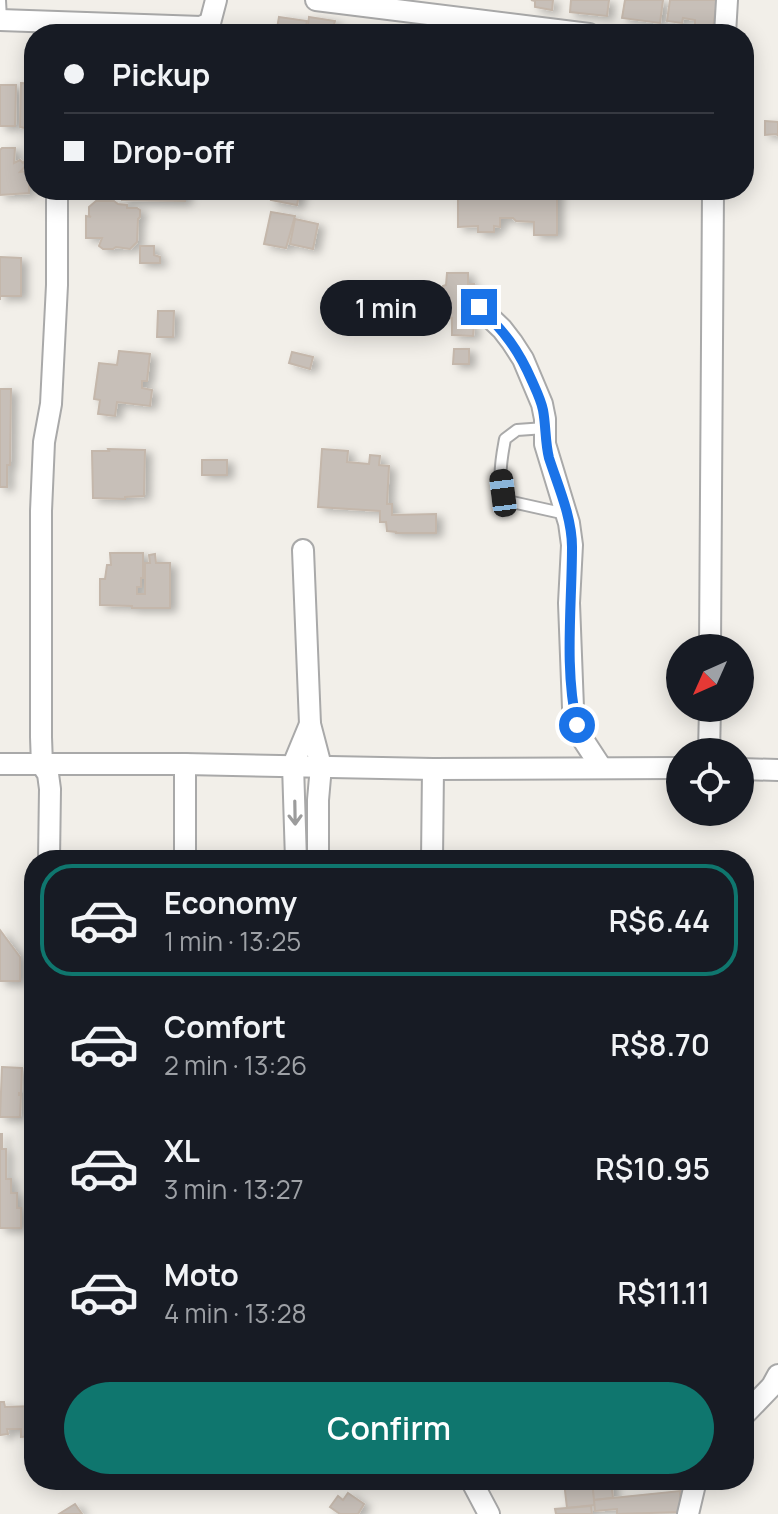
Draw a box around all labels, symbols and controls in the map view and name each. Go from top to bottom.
text: Pickup [112,54,210,95]
text: Drop-off [112,131,234,172]
callout: 1 min [319,279,451,335]
route end [461,289,497,325]
text: 1 min [355,290,417,326]
car [488,468,518,518]
north arrow [666,634,754,722]
map controls [666,634,754,826]
route start [559,707,595,743]
button: locate [666,738,754,826]
one-way arrow [287,799,302,826]
text: Economy [164,882,297,923]
icon: car [68,884,140,956]
text: R$6.44 [609,900,710,941]
text: 1 min · 13:25 [164,923,301,959]
text: Comfort [164,1006,286,1047]
icon: car [68,1008,140,1080]
text: R$8.70 [610,1024,710,1065]
text: 2 min · 13:26 [164,1047,307,1083]
text: XL [164,1130,200,1171]
icon: car [68,1132,140,1204]
text: R$10.95 [595,1148,710,1189]
text: 3 min · 13:27 [164,1171,304,1207]
text: Moto [164,1254,239,1295]
icon: car [68,1256,140,1328]
text: R$11.11 [618,1272,710,1313]
text: 4 min · 13:28 [164,1295,307,1331]
button: Confirm [64,1382,714,1474]

